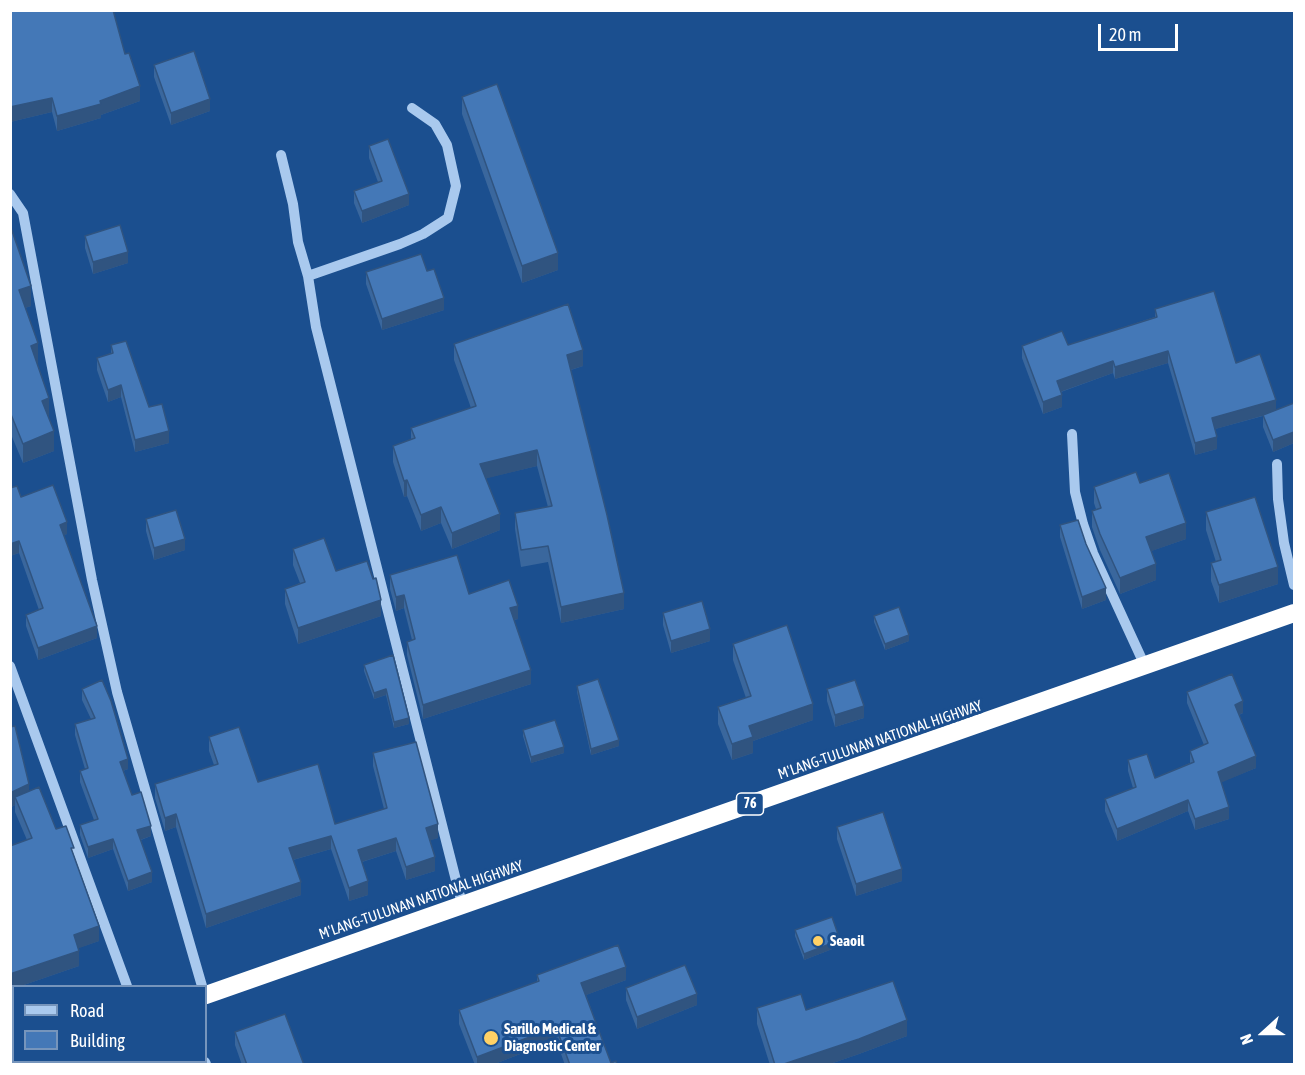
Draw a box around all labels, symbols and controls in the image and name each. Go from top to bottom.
scale bar [1101,12,1180,50]
text: 20 m [1109,24,1141,45]
street label: M'LANG-TULUNAN NATIONAL HIGHWAY [776,697,984,783]
road number: 76 [736,793,764,815]
street label: M'LANG-TULUNAN NATIONAL HIGHWAY [317,857,525,943]
place label: Seaoil [830,932,865,950]
marker: Seaoil [811,934,825,948]
legend [12,985,207,1063]
text: Road [70,1000,104,1021]
north arrow [1233,1003,1293,1063]
place label: Sarillo Medical & Diagnostic Center [504,1020,601,1055]
marker: Sarillo Medical & Diagnostic Center [482,1029,500,1047]
text: Building [70,1030,125,1051]
text: N [1236,1032,1256,1047]

